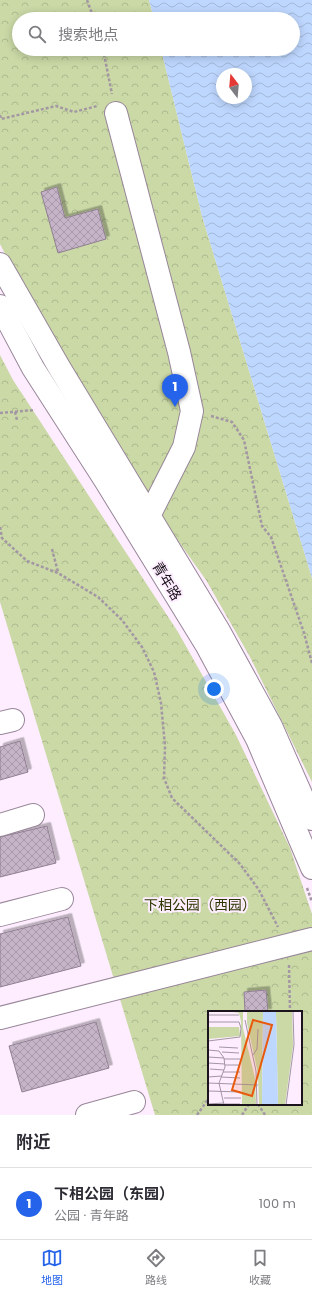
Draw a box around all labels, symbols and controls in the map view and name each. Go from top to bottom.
search box [12,12,300,56]
icon: search [26,23,48,45]
text: 搜索地点 [58,24,118,45]
north arrow [216,68,252,104]
pin: 1 [162,374,188,407]
street label: 青年路 [148,558,186,604]
your location [204,679,224,699]
park label: 下相公园（西园） [144,895,256,915]
inset map [208,1011,302,1105]
text: 附近 [16,1130,50,1154]
text: 下相公园（东园） [54,1183,174,1204]
text: 1 [27,1194,31,1213]
text: 100 m [259,1194,296,1213]
text: 公园 · 青年路 [54,1206,129,1225]
tab: 地图 [41,1247,63,1289]
tab: 路线 [145,1247,167,1289]
tab: 收藏 [249,1247,271,1289]

